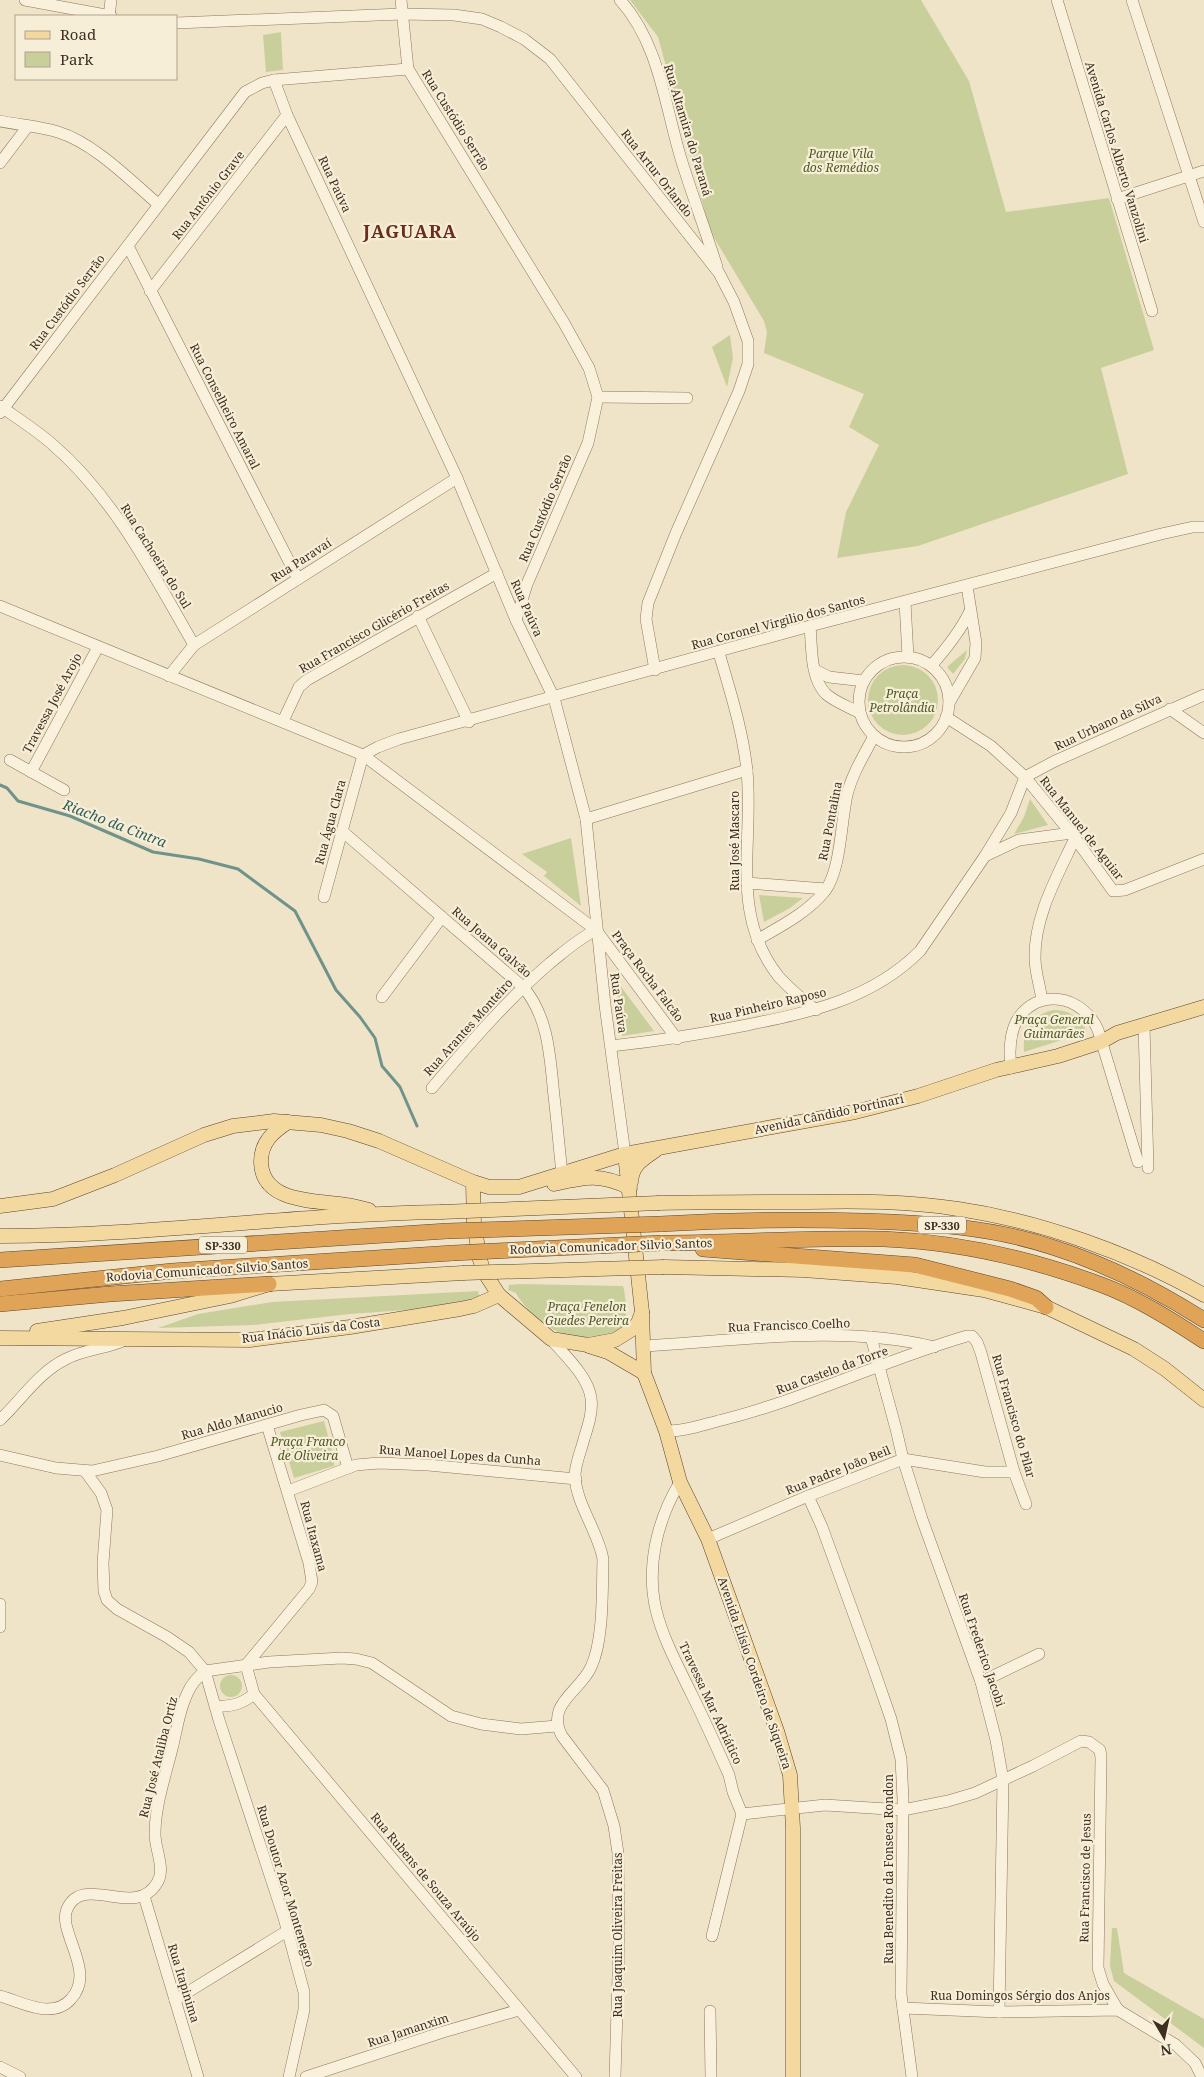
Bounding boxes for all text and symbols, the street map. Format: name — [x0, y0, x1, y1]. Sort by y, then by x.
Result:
legend — [15, 15, 178, 80]
text: Road — [60, 24, 96, 44]
text: Park — [60, 49, 94, 69]
street label: Avenida Carlos Alberto Vanzolini — [1081, 59, 1153, 245]
street label: Rua Altamira do Paraná — [660, 62, 716, 198]
street label: Rua Custódio Serrão — [418, 66, 494, 174]
street label: Rua Artur Orlando — [617, 126, 697, 221]
park label: Parque Vila dos Remédios — [803, 145, 879, 176]
street label: Rua Antônio Grave — [168, 147, 248, 243]
street label: Rua Paúva — [314, 153, 356, 215]
district label: JAGUARA — [362, 219, 457, 243]
street label: Rua Custódio Serrão — [25, 251, 109, 353]
street label: Rua Conselheiro Amaral — [186, 340, 264, 472]
street label: Rua Custódio Serrão — [515, 451, 575, 565]
street label: Rua Cachoeira do Sul — [117, 500, 195, 612]
street label: Rua Paravaí — [267, 534, 335, 586]
street label: Rua Francisco Glicério Freitas — [296, 577, 452, 677]
street label: Rua Paúva — [507, 577, 547, 639]
street label: Rua Coronel Virgilio dos Santos — [689, 591, 867, 653]
street label: Travessa José Arojo — [18, 650, 86, 756]
park label: Praça Petrolândia — [868, 685, 935, 716]
street label: Rua Urbano da Silva — [1052, 690, 1165, 754]
street label: Rua Manuel de Aguiar — [1036, 773, 1128, 884]
street label: Rua Água Clara — [310, 777, 350, 866]
street label: Rua Pontalina — [814, 780, 846, 862]
street label: Rua José Mascaro — [726, 791, 743, 891]
water label: Riacho da Cintra — [60, 794, 170, 852]
street label: Rua Joana Galvão — [448, 903, 536, 981]
street label: Praça Rocha Falcão — [608, 927, 688, 1025]
street label: Rua Paúva — [606, 972, 632, 1034]
street label: Rua Arantes Monteiro — [420, 974, 516, 1079]
street label: Rua Pinheiro Raposo — [708, 983, 828, 1027]
park label: Praça General Guimarães — [1013, 1011, 1094, 1042]
street label: Avenida Cândido Portinari — [753, 1090, 905, 1138]
road number: SP-330 — [918, 1216, 966, 1234]
street label: Rodovia Comunicador Silvio Santos — [509, 1234, 713, 1258]
road number: SP-330 — [199, 1236, 247, 1254]
street label: Rodovia Comunicador Silvio Santos — [105, 1254, 309, 1286]
park label: Praça Fenelon Guedes Pereira — [545, 1298, 629, 1329]
street label: Rua Inácio Luis da Costa — [241, 1313, 381, 1347]
street label: Rua Francisco Coelho — [728, 1314, 851, 1336]
street label: Rua Castelo da Torre — [774, 1342, 890, 1398]
street label: Rua Francisco do Pilar — [988, 1352, 1040, 1480]
street label: Rua Aldo Manucio — [179, 1398, 285, 1444]
park label: Praça Franco de Oliveira — [269, 1433, 346, 1464]
street label: Rua Manoel Lopes da Cunha — [378, 1441, 542, 1469]
street label: Rua Padre João Beil — [783, 1441, 893, 1499]
street label: Rua Itaxama — [296, 1499, 332, 1573]
street label: Avenida Elísio Cordeiro de Siqueira — [714, 1575, 796, 1772]
street label: Rua Frederico Jacobi — [955, 1591, 1009, 1709]
street label: Travessa Mar Adriático — [675, 1639, 747, 1767]
street label: Rua José Ataliba Ortiz — [135, 1695, 181, 1819]
street label: Rua Benedito da Fonseca Rondon — [880, 1774, 897, 1964]
street label: Rua Doutor Azor Montenegro — [253, 1803, 319, 1969]
street label: Rua Rubens de Souza Araújo — [367, 1809, 485, 1945]
street label: Rua Francisco de Jesus — [1075, 1813, 1095, 1943]
street label: Rua Joaquim Oliveira Freitas — [609, 1853, 626, 2017]
street label: Rua Itapinima — [164, 1941, 204, 2025]
street label: Rua Domingos Sérgio dos Anjos — [930, 1987, 1110, 2004]
street label: Rua Jamanxim — [365, 2009, 451, 2051]
north arrow — [1139, 2012, 1189, 2062]
text: N — [1159, 2040, 1173, 2061]

